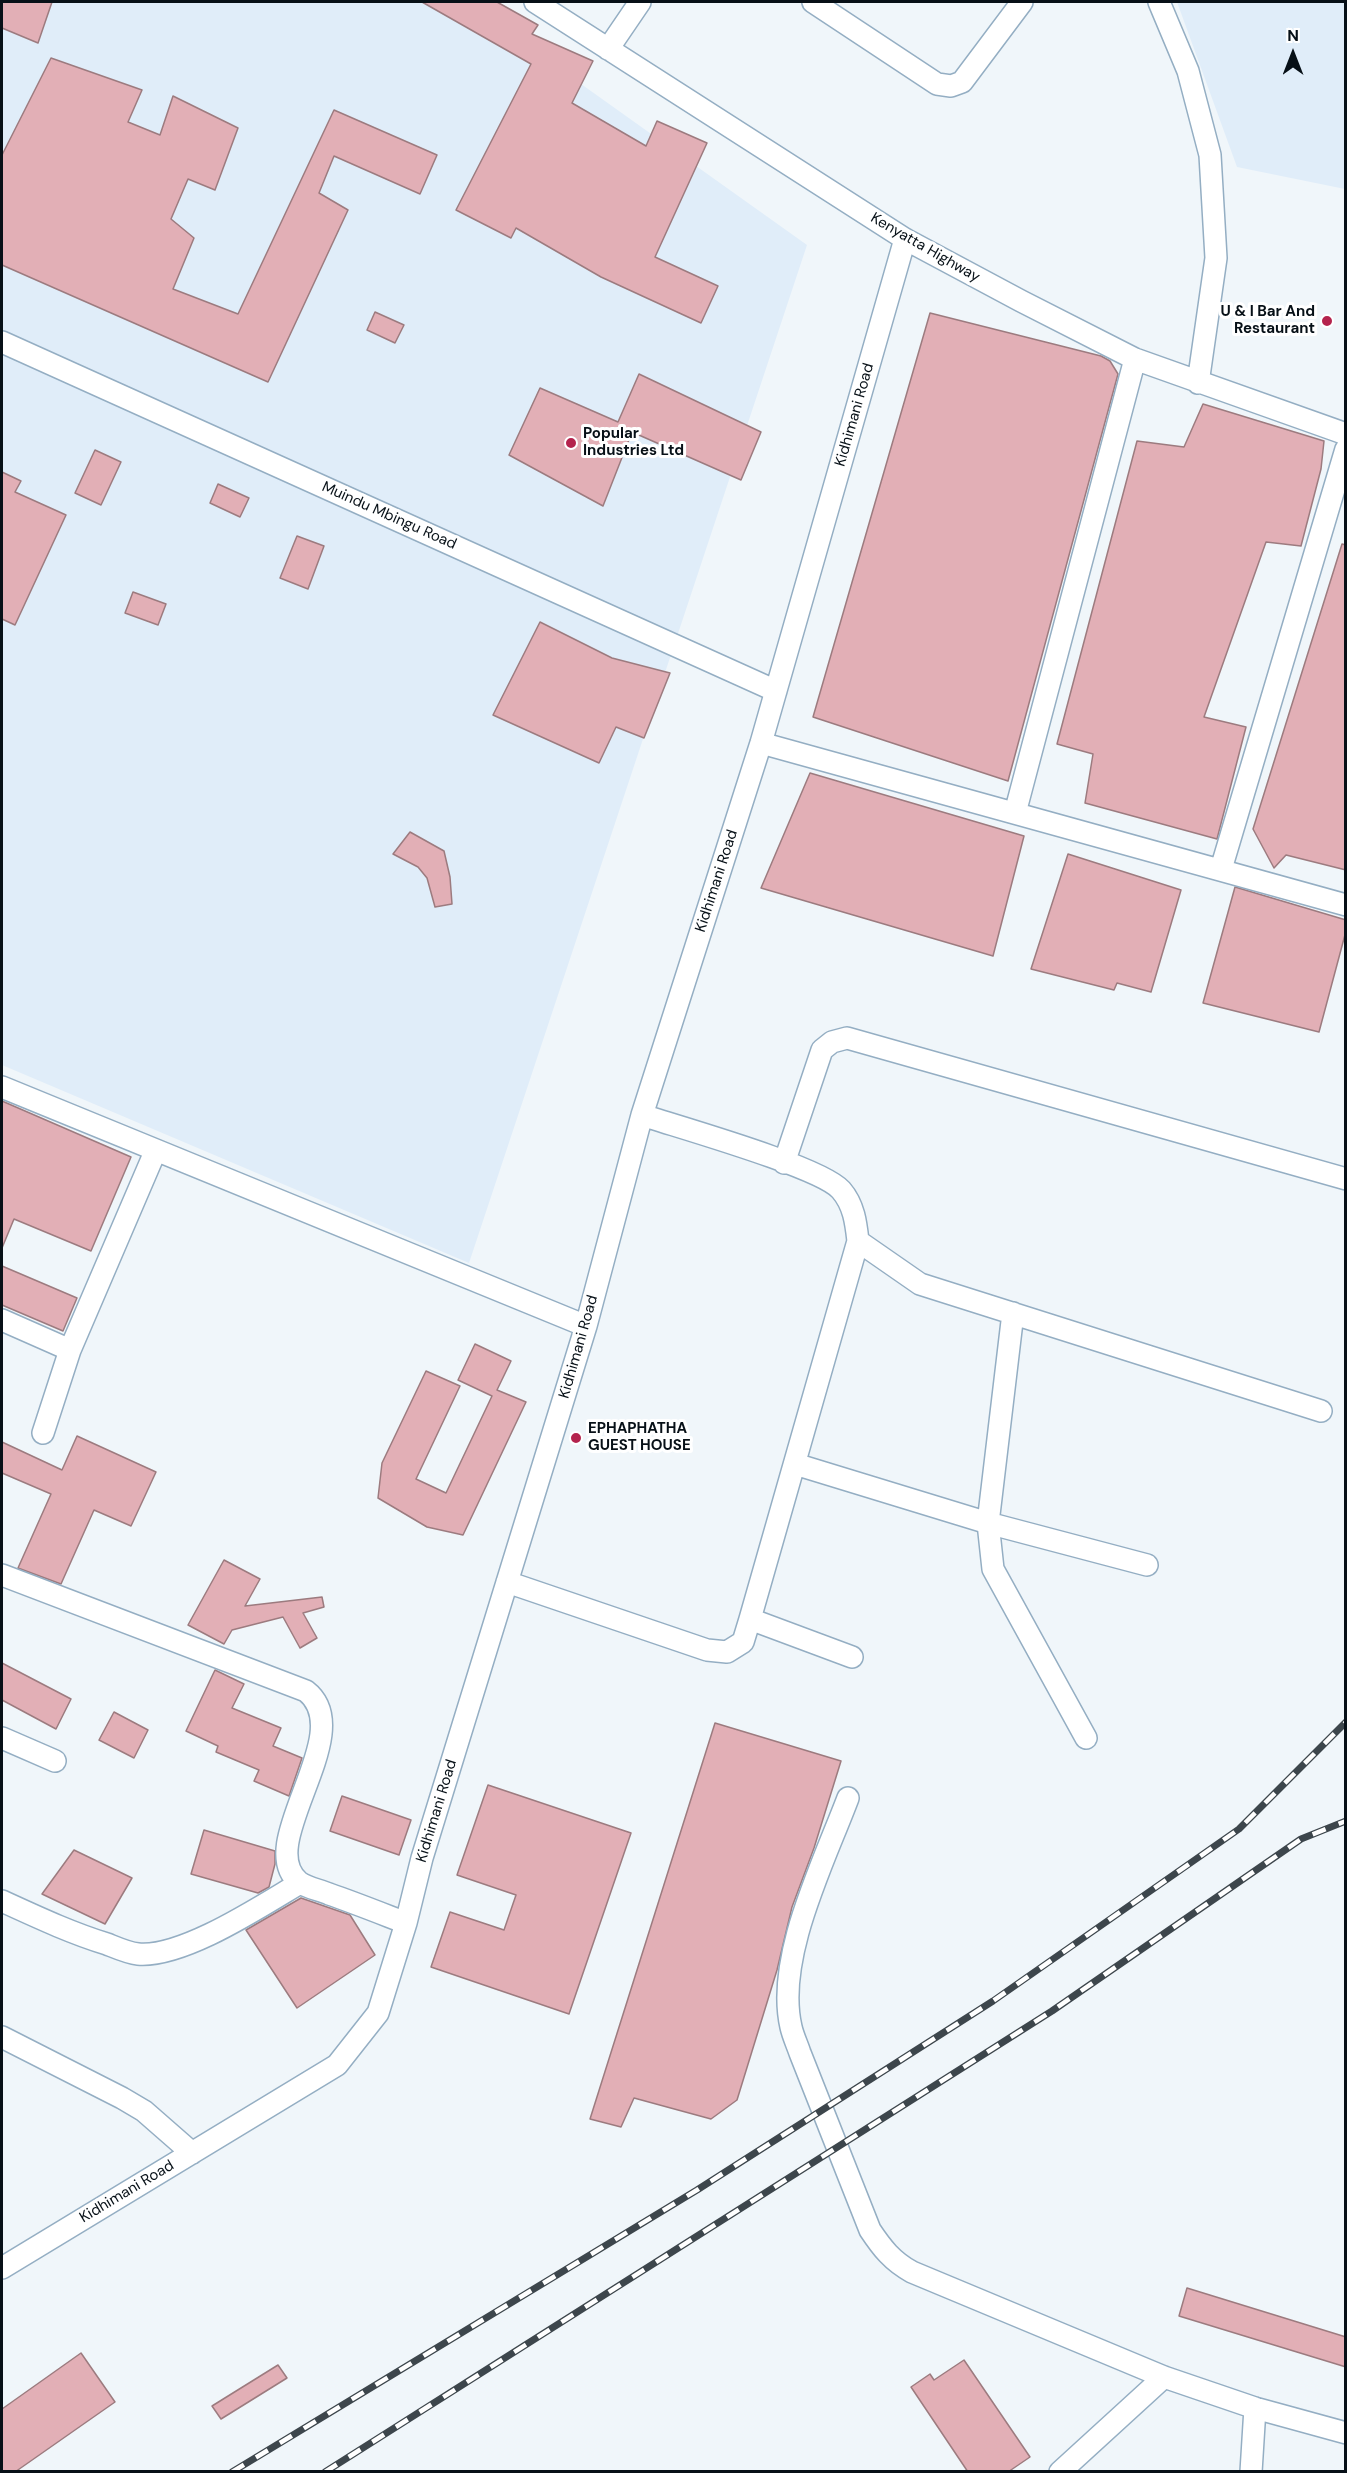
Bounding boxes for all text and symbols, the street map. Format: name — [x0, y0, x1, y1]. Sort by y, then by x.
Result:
north arrow — [1263, 24, 1323, 84]
text: N — [1287, 25, 1299, 46]
street label: Kenyatta Highway — [867, 209, 983, 287]
place label: U & I Bar And Restaurant — [1221, 303, 1315, 338]
marker: U & I Bar And Restaurant — [1320, 314, 1334, 328]
street label: Kidhimani Road — [832, 361, 878, 469]
place label: Popular Industries Ltd — [583, 425, 684, 460]
marker: Popular Industries Ltd — [564, 436, 578, 450]
street label: Muindu Mbingu Road — [319, 478, 459, 554]
street label: Kidhimani Road — [692, 828, 742, 934]
street label: Kidhimani Road — [556, 1293, 602, 1401]
place label: EPHAPHATHA GUEST HOUSE — [588, 1420, 691, 1455]
marker: EPHAPHATHA GUEST HOUSE — [569, 1431, 583, 1445]
street label: Kidhimani Road — [413, 1757, 461, 1865]
street label: Kidhimani Road — [77, 2157, 177, 2227]

